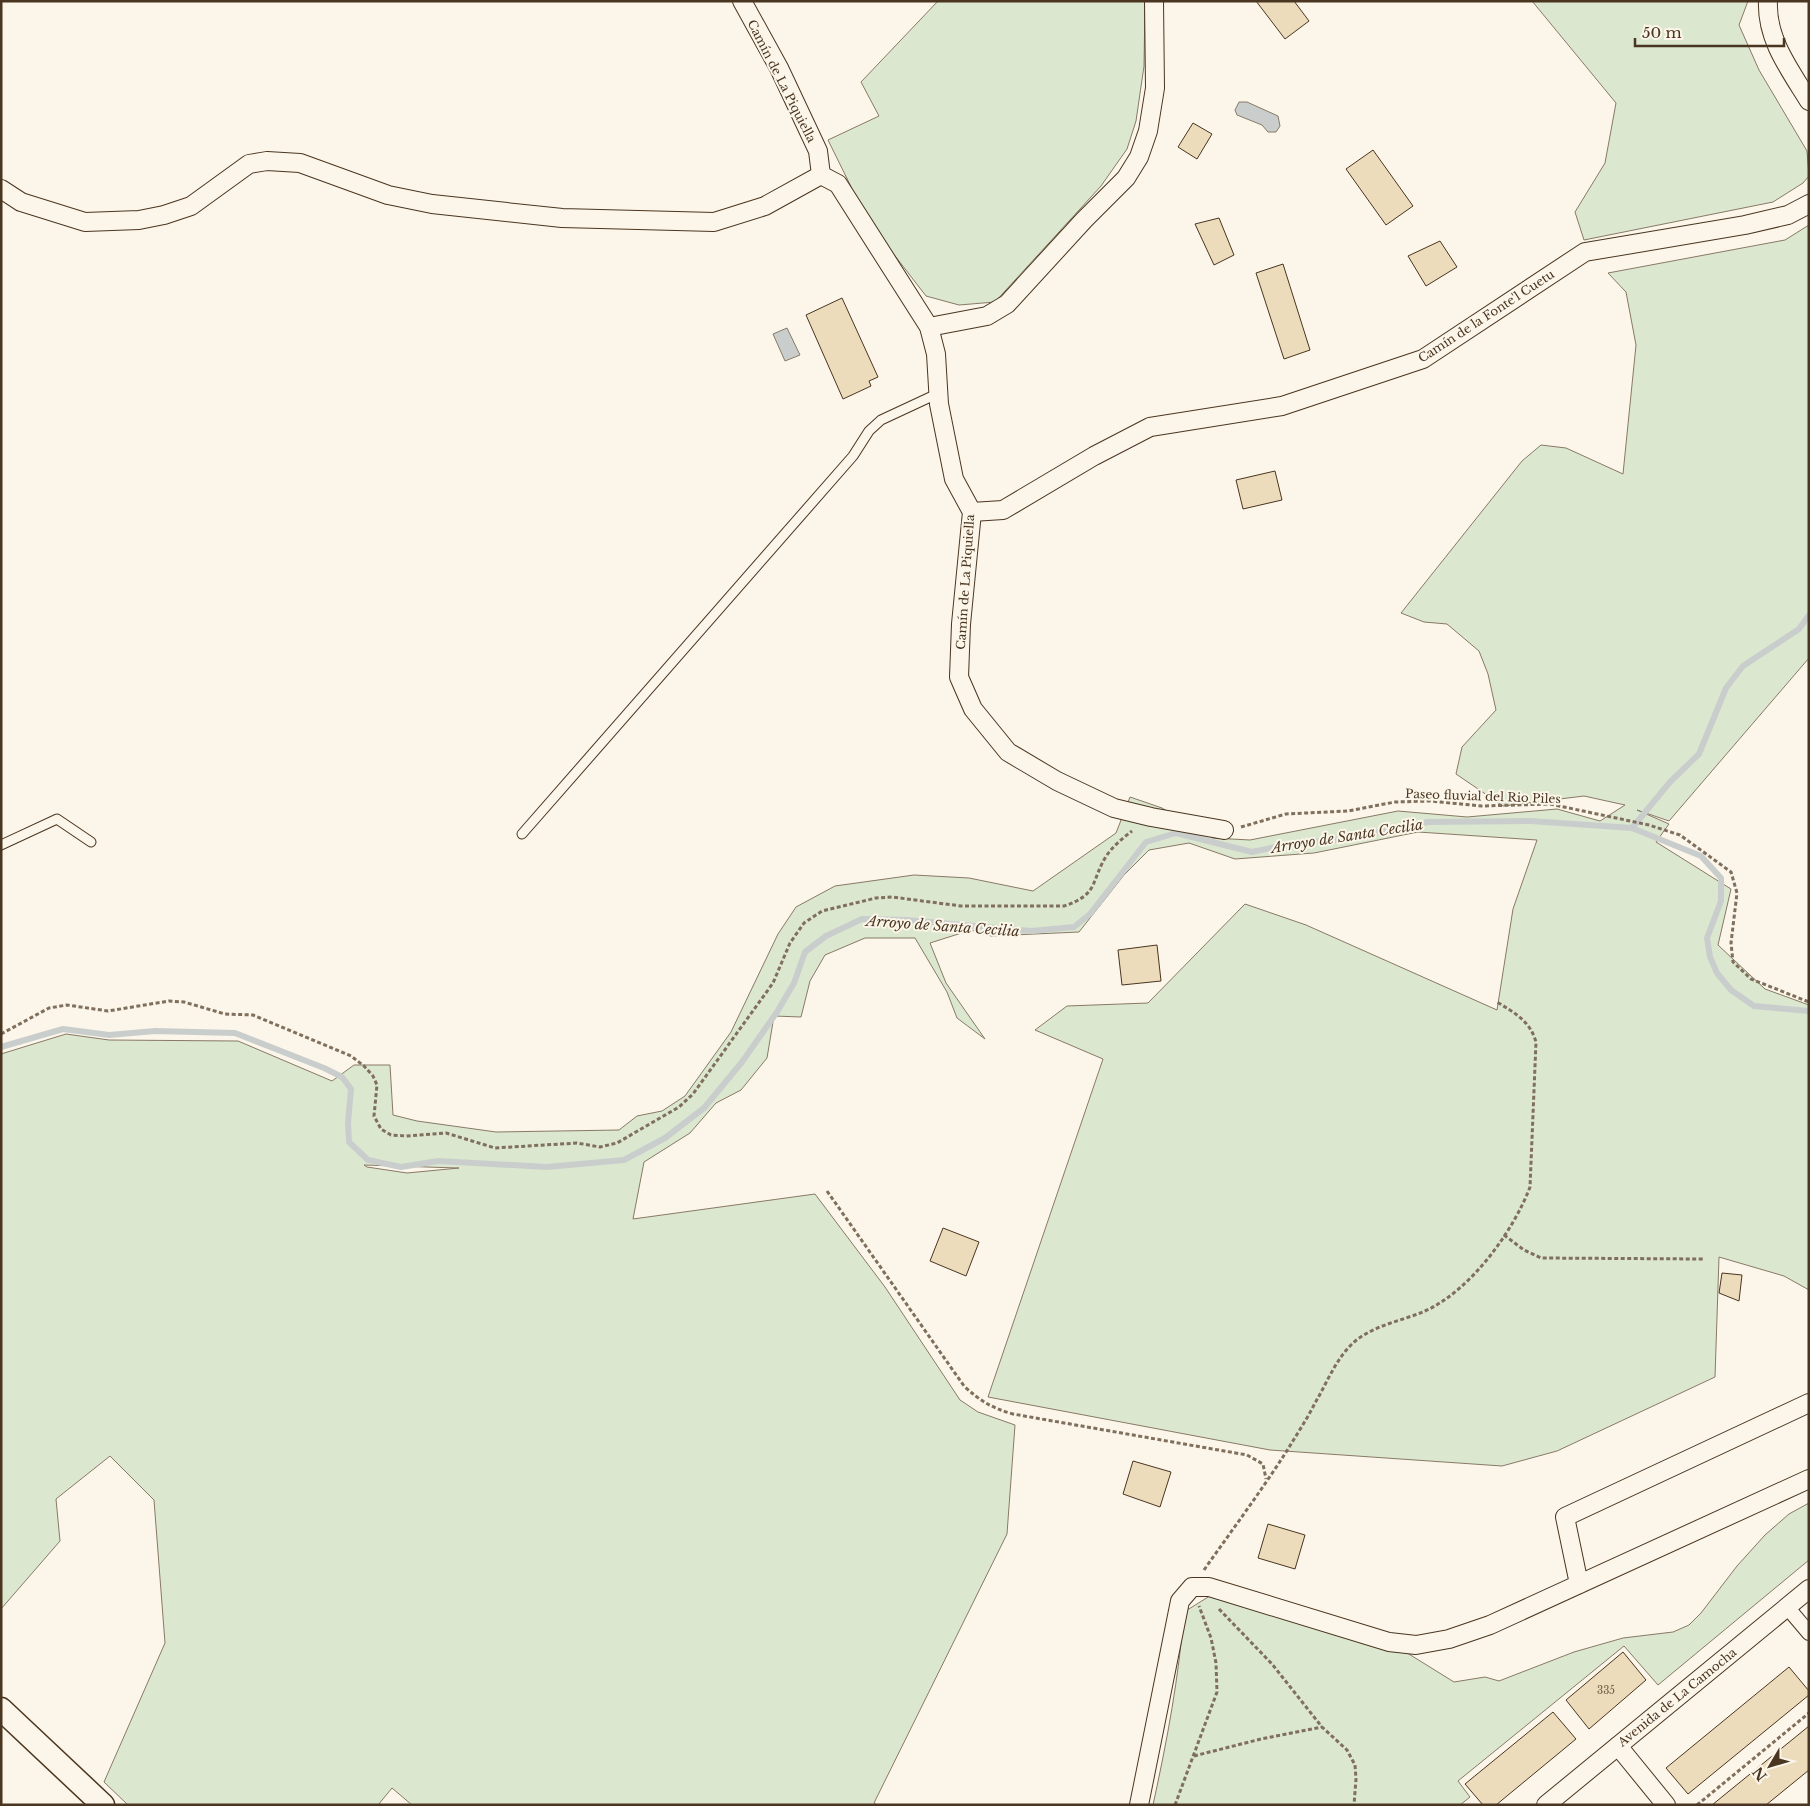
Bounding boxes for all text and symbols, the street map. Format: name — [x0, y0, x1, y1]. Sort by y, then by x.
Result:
scale bar — [1635, 15, 1784, 47]
street label: Camín de La Piquiella — [745, 17, 820, 145]
text: 50 m — [1642, 23, 1682, 42]
street label: Camín de la Fonte'l Cuetu — [1415, 266, 1557, 366]
street label: Camín de La Piquiella — [953, 513, 977, 650]
street label: Paseo fluvial del Rio Piles — [1405, 786, 1561, 806]
water label: Arroyo de Santa Cecilia — [1268, 815, 1424, 857]
water label: Arroyo de Santa Cecilia — [864, 912, 1020, 940]
street label: Avenida de La Camocha — [1614, 1644, 1740, 1750]
house number: 335 — [1597, 1684, 1615, 1697]
north arrow — [1745, 1741, 1795, 1791]
text: N — [1749, 1763, 1771, 1785]

